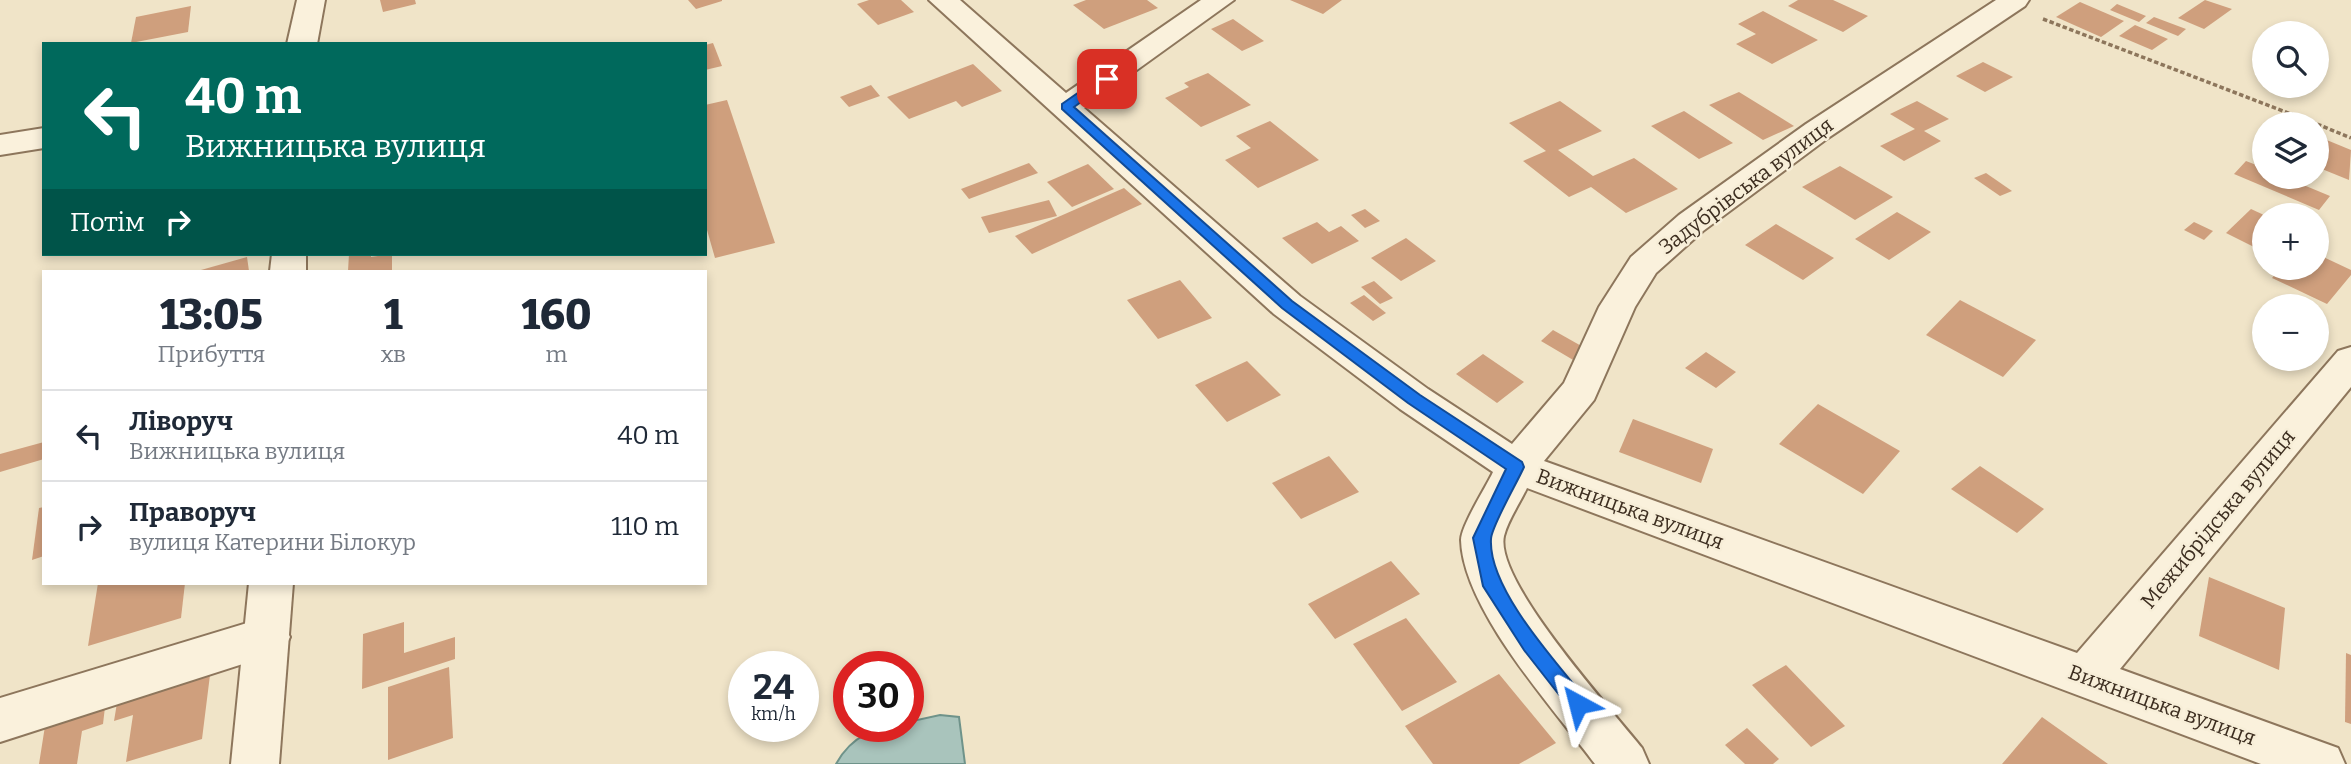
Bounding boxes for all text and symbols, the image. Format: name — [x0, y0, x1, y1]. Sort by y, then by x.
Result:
map controls — [2252, 21, 2329, 371]
button: search — [2252, 21, 2329, 98]
pin — [1077, 49, 1137, 109]
icon: arrive — [1088, 60, 1126, 98]
text: 40 m — [185, 67, 302, 126]
icon: left — [70, 70, 161, 161]
street label: Задубрівська вулиця — [1654, 112, 1838, 260]
button: layers — [2252, 112, 2329, 189]
text: Вижницька вулиця — [185, 127, 486, 165]
icon: right — [159, 203, 197, 241]
button: + — [2252, 203, 2329, 280]
text: Потім — [70, 207, 145, 238]
text: 13:05 — [160, 290, 263, 340]
text: 1 — [384, 290, 403, 340]
text: 160 — [521, 290, 592, 340]
button: − — [2252, 294, 2329, 371]
text: Прибуття — [157, 340, 265, 368]
text: хв — [381, 340, 406, 368]
text: m — [546, 340, 567, 368]
text: Ліворуч — [129, 406, 233, 437]
icon: left — [70, 417, 108, 455]
text: 40 m — [617, 420, 679, 451]
street label: Межибрідська вулиця — [2135, 424, 2301, 614]
text: Вижницька вулиця — [129, 437, 345, 465]
street label: Вижницька вулиця — [1533, 463, 1727, 555]
text: Праворуч — [129, 497, 256, 528]
icon: right — [70, 508, 108, 546]
text: 110 m — [611, 511, 679, 542]
text: вулиця Катерини Білокур — [129, 528, 416, 556]
speed limit sign: 30 — [833, 651, 924, 742]
street label: Вижницька вулиця — [2065, 659, 2259, 751]
text: 24 — [753, 666, 794, 708]
position arrow — [1541, 667, 1615, 741]
text: km/h — [751, 703, 796, 725]

